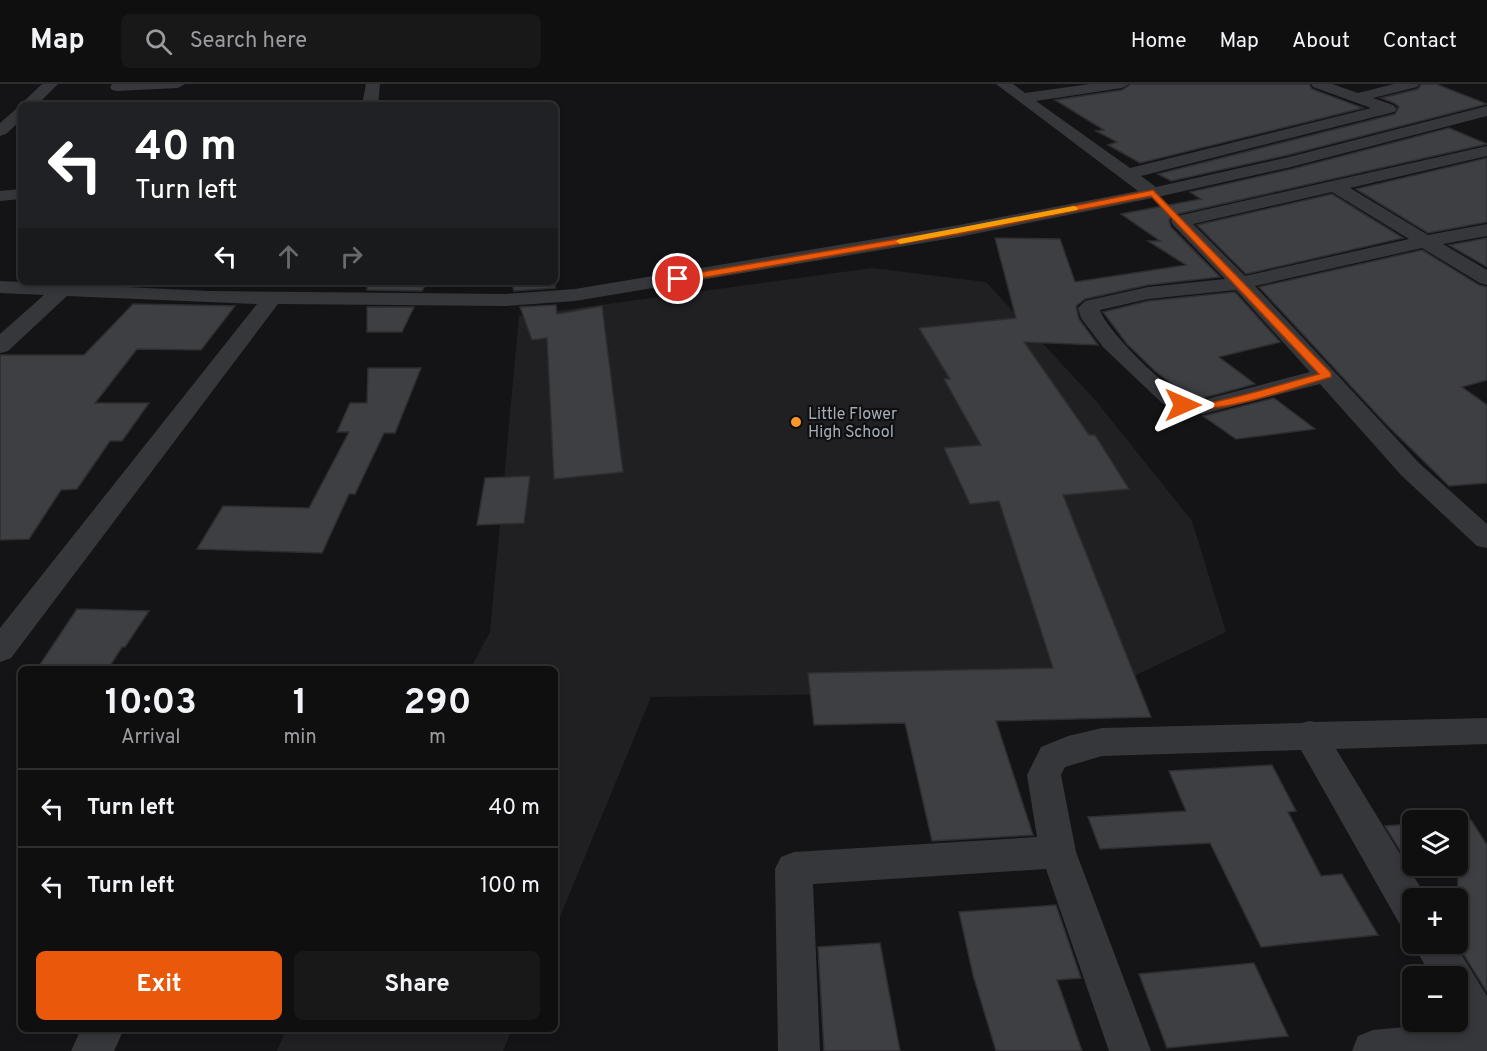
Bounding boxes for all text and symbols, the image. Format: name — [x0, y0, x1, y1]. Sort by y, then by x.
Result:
search box — [121, 14, 541, 68]
text: Map — [30, 23, 85, 59]
icon: search — [142, 25, 175, 58]
text: Search here — [190, 28, 307, 55]
text: Home — [1131, 28, 1187, 55]
text: Map — [1220, 28, 1259, 55]
text: About — [1292, 28, 1350, 55]
text: Contact — [1383, 28, 1457, 55]
text: 40 m — [135, 122, 237, 175]
icon: left — [36, 126, 114, 204]
text: Turn left — [135, 174, 237, 208]
icon: left — [209, 240, 242, 273]
icon: ahead — [272, 240, 305, 273]
icon: right — [335, 240, 368, 273]
pin — [652, 253, 703, 304]
icon: arrive — [661, 262, 694, 295]
position arrow — [1151, 373, 1215, 437]
place label: Little Flower High School — [808, 405, 897, 443]
marker: Little Flower High School — [789, 415, 803, 429]
text: 10:03 — [105, 681, 197, 727]
text: 1 — [293, 681, 307, 727]
text: 290 — [403, 681, 471, 727]
text: Arrival — [121, 725, 181, 751]
text: min — [283, 725, 317, 751]
text: m — [429, 725, 446, 751]
icon: left — [36, 792, 69, 825]
text: Turn left — [87, 795, 175, 822]
text: 40 m — [488, 795, 540, 822]
map controls — [1402, 810, 1468, 1032]
button: layers — [1402, 810, 1468, 876]
icon: left — [36, 870, 69, 903]
text: Turn left — [87, 873, 175, 900]
text: 100 m — [480, 873, 540, 900]
button: + — [1402, 888, 1468, 954]
button: Exit — [36, 951, 282, 1020]
button: Share — [294, 951, 540, 1020]
button: − — [1402, 966, 1468, 1032]

